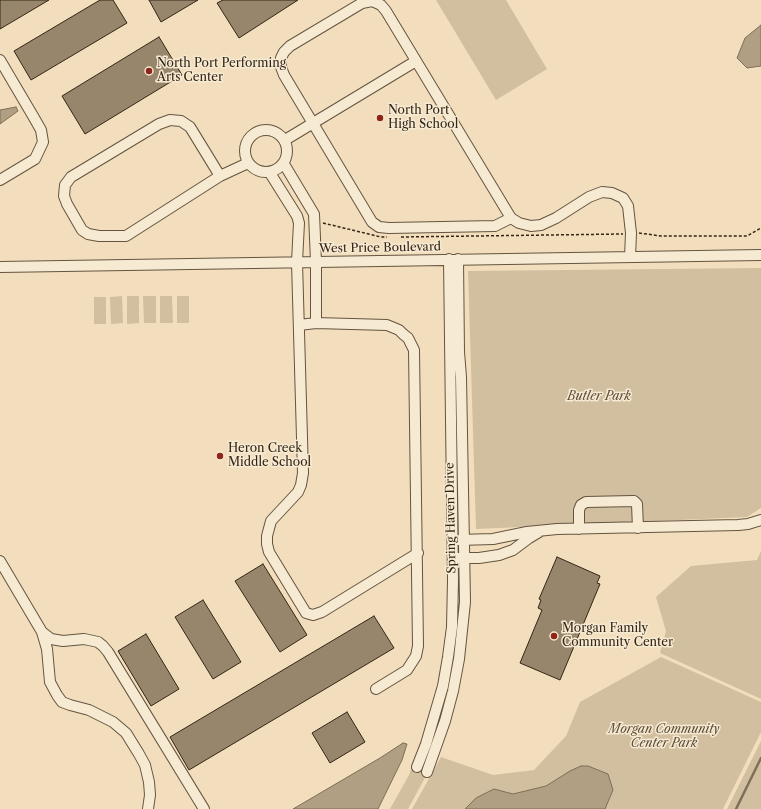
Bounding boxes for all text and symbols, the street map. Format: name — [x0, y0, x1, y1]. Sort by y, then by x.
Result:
place label: North Port Performing Arts Center — [157, 57, 286, 85]
marker: North Port Performing Arts Center — [144, 66, 154, 76]
place label: North Port High School — [388, 104, 458, 132]
marker: North Port High School — [375, 113, 385, 123]
street label: West Price Boulevard — [319, 240, 441, 256]
park label: Butler Park — [567, 390, 631, 404]
place label: Heron Creek Middle School — [228, 442, 311, 470]
marker: Heron Creek Middle School — [215, 451, 225, 461]
street label: Spring Haven Drive — [443, 462, 459, 574]
place label: Morgan Family Community Center — [562, 622, 673, 650]
marker: Morgan Family Community Center — [549, 631, 559, 641]
park label: Morgan Community Center Park — [609, 723, 719, 751]

